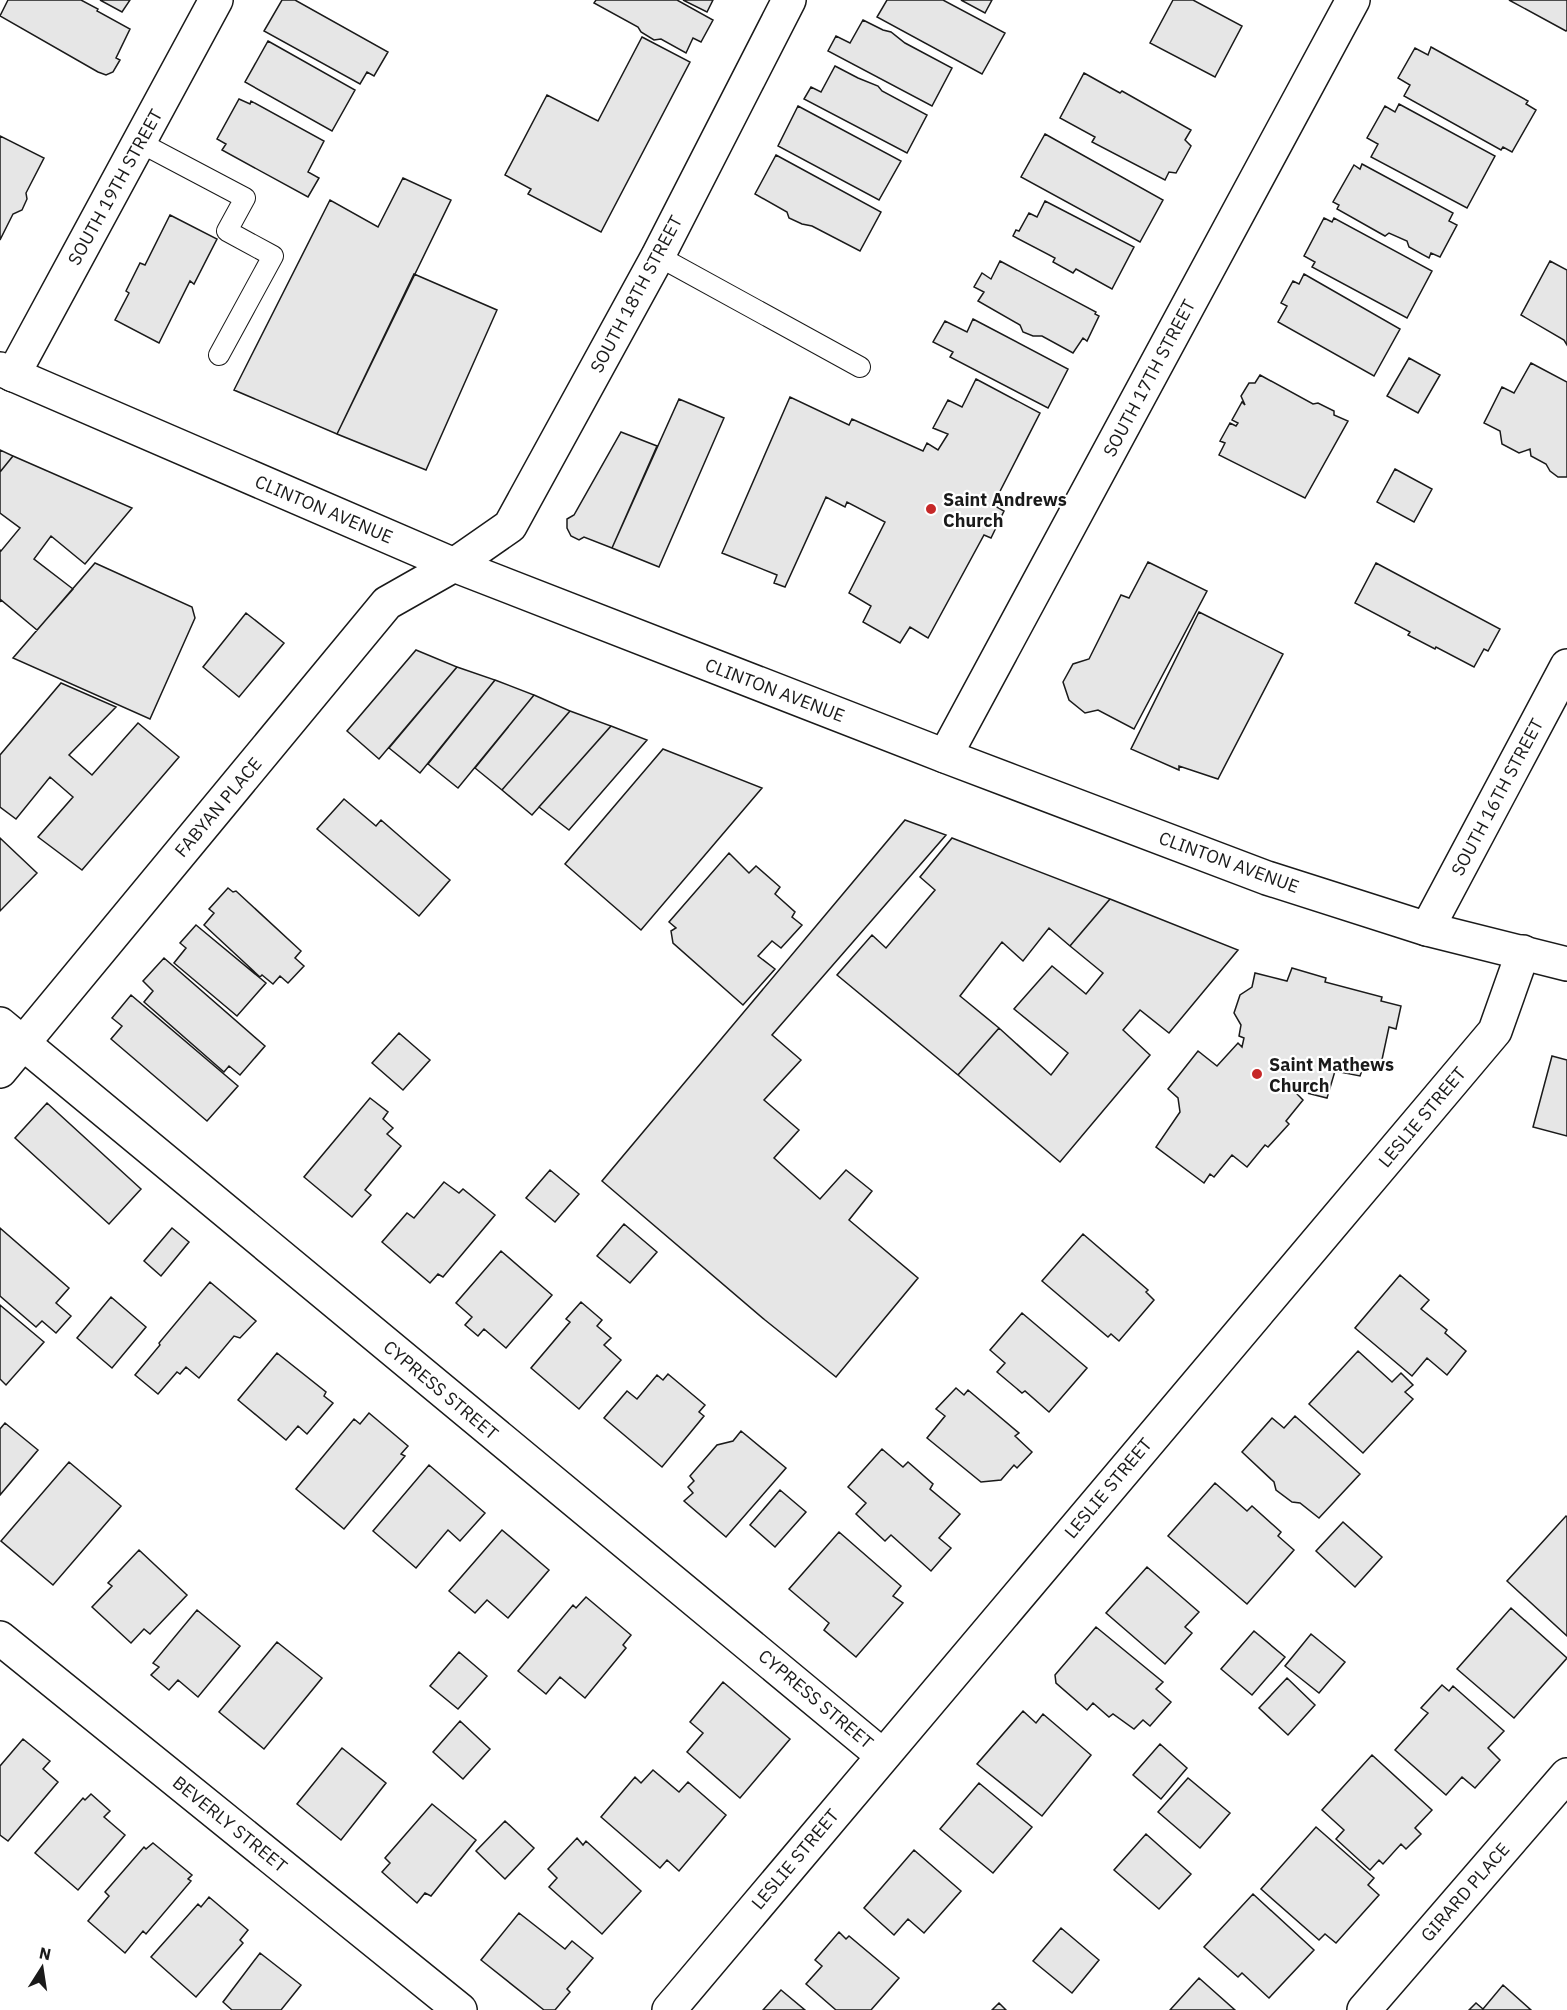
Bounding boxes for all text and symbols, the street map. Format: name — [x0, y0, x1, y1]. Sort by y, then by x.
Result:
street label: SOUTH 19TH STREET — [63, 105, 167, 269]
street label: SOUTH 18TH STREET — [585, 211, 687, 377]
street label: SOUTH 17TH STREET — [1098, 295, 1200, 461]
street label: CLINTON AVENUE — [252, 470, 396, 548]
place label: Saint Andrews Church — [943, 488, 1067, 532]
marker: Saint Andrews Church — [924, 502, 938, 516]
street label: CLINTON AVENUE — [702, 653, 848, 727]
street label: SOUTH 16TH STREET — [1446, 714, 1548, 880]
street label: FABYAN PLACE — [170, 752, 266, 862]
street label: CLINTON AVENUE — [1156, 826, 1302, 898]
place label: Saint Mathews Church — [1269, 1053, 1394, 1097]
street label: LESLIE STREET — [1373, 1062, 1471, 1172]
marker: Saint Mathews Church — [1250, 1067, 1264, 1081]
street label: CYPRESS STREET — [379, 1335, 503, 1445]
street label: LESLIE STREET — [1059, 1433, 1157, 1543]
street label: CYPRESS STREET — [754, 1644, 878, 1754]
street label: BEVERLY STREET — [168, 1771, 292, 1877]
street label: LESLIE STREET — [746, 1804, 844, 1914]
street label: GIRARD PLACE — [1416, 1838, 1514, 1946]
north arrow — [12, 1938, 72, 1998]
text: N — [37, 1942, 53, 1964]

